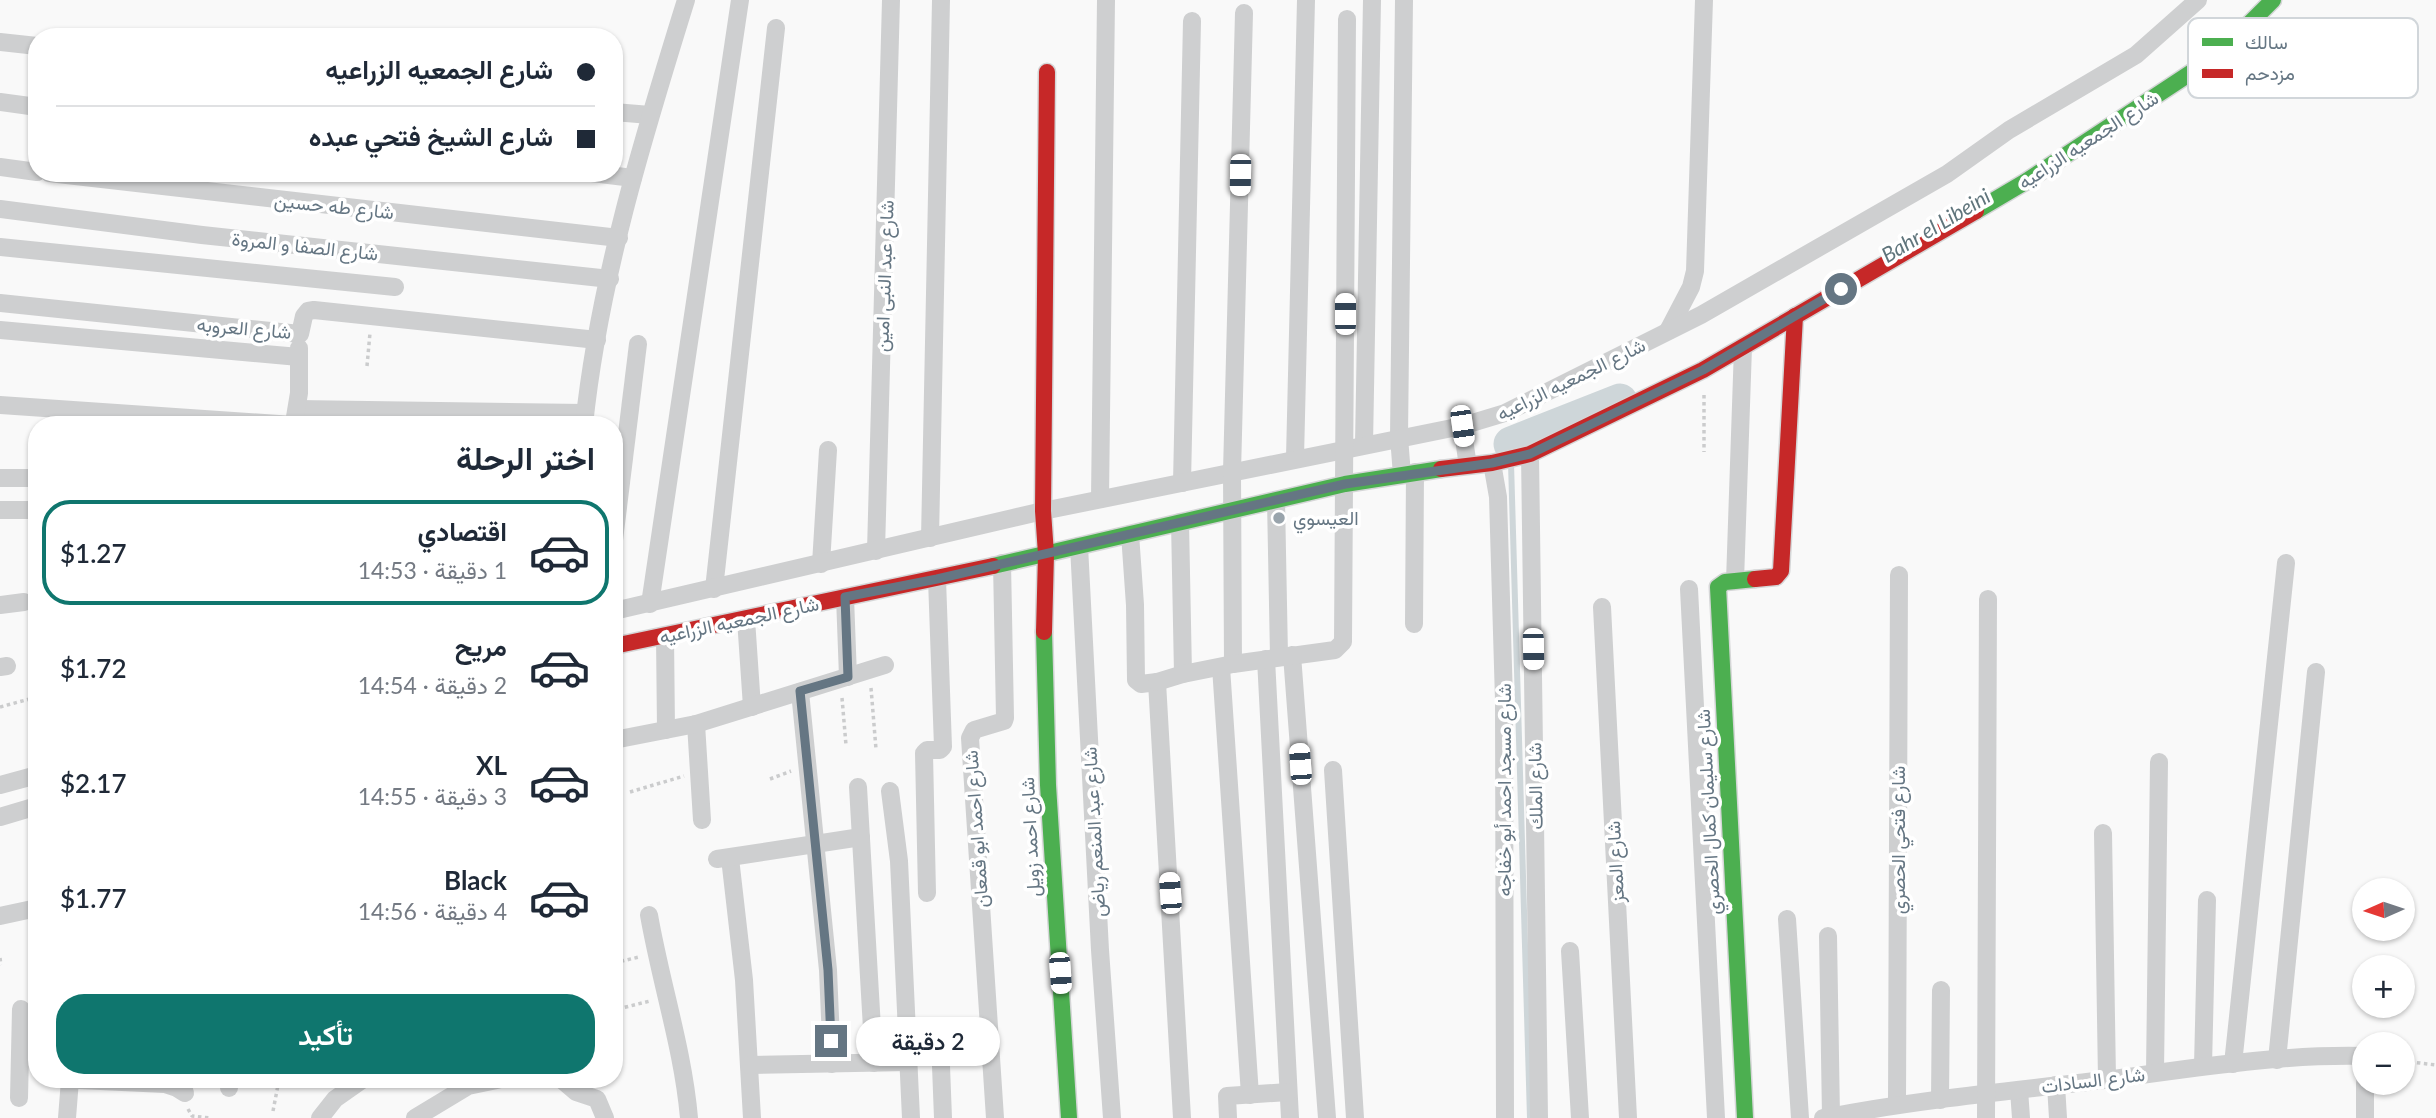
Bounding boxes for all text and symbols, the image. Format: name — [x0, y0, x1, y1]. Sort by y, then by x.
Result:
legend — [2188, 18, 2418, 98]
text: سالك — [2245, 30, 2288, 53]
text: شارع الجمعيه الزراعيه — [325, 53, 553, 85]
text: مزدحم — [2245, 61, 2295, 86]
street label: شارع الجمعيه الزراعيه — [2013, 86, 2163, 195]
text: شارع الشيخ فتحي عبده — [309, 120, 553, 152]
car — [1230, 154, 1251, 196]
water label: Bahr el Libeini — [1876, 182, 1994, 267]
street label: شارع طه حسين — [273, 188, 395, 225]
street label: شارع عبد النبى امين — [869, 200, 900, 352]
street label: شارع الصفا و المروة — [231, 226, 379, 267]
route start — [1825, 273, 1857, 305]
car — [1335, 293, 1356, 335]
street label: شارع العروبه — [196, 312, 292, 345]
street label: شارع الجمعيه الزراعيه — [1493, 333, 1650, 426]
car — [1449, 404, 1476, 448]
text: اختر الرحلة — [456, 438, 595, 477]
place label: العيسوي — [1293, 506, 1359, 534]
marker: العيسوي — [1271, 510, 1287, 526]
text: اقتصادي — [418, 515, 507, 547]
icon: car — [528, 521, 591, 584]
text: $1.27 — [60, 537, 126, 569]
text: 1 دقيقة · 14:53 — [358, 556, 507, 584]
street label: شارع الجمعيه الزراعيه — [657, 591, 821, 650]
car — [1523, 628, 1544, 670]
text: مريح — [455, 630, 507, 662]
icon: car — [528, 636, 591, 699]
text: $1.72 — [60, 652, 126, 684]
text: 2 دقيقة · 14:54 — [358, 671, 507, 699]
street label: شارع مسجد احمد أبو خفاجه — [1492, 683, 1517, 897]
street label: شارع سليمان كمال الحصري — [1691, 708, 1729, 915]
car — [1289, 742, 1312, 786]
street label: شارع الملك — [1522, 742, 1549, 830]
street label: شارع عبد المنعم رياض — [1078, 746, 1111, 918]
text: XL — [476, 749, 507, 781]
street label: شارع احمد ابو قمعان — [959, 749, 994, 908]
icon: car — [528, 751, 591, 814]
street label: شارع فتحي الحصري — [1886, 766, 1914, 914]
text: $2.17 — [60, 767, 126, 799]
street label: شارع احمد زويل — [1015, 776, 1046, 898]
text: 3 دقيقة · 14:55 — [358, 782, 507, 810]
street label: شارع المعز — [1601, 820, 1630, 905]
text: Black — [444, 864, 507, 896]
icon: car — [528, 866, 591, 929]
car — [1159, 871, 1182, 915]
north arrow — [2352, 878, 2415, 942]
map controls — [2352, 878, 2415, 1095]
text: $1.77 — [60, 882, 126, 914]
text: 4 دقيقة · 14:56 — [358, 897, 507, 925]
car — [1049, 951, 1072, 995]
button: + — [2352, 955, 2415, 1018]
button: تأكيد — [56, 994, 595, 1074]
callout: 2 دقيقة — [856, 1016, 999, 1066]
route end — [815, 1025, 847, 1057]
text: 2 دقيقة — [891, 1027, 965, 1055]
button: − — [2352, 1032, 2415, 1095]
street label: شارع السادات — [2040, 1062, 2146, 1099]

